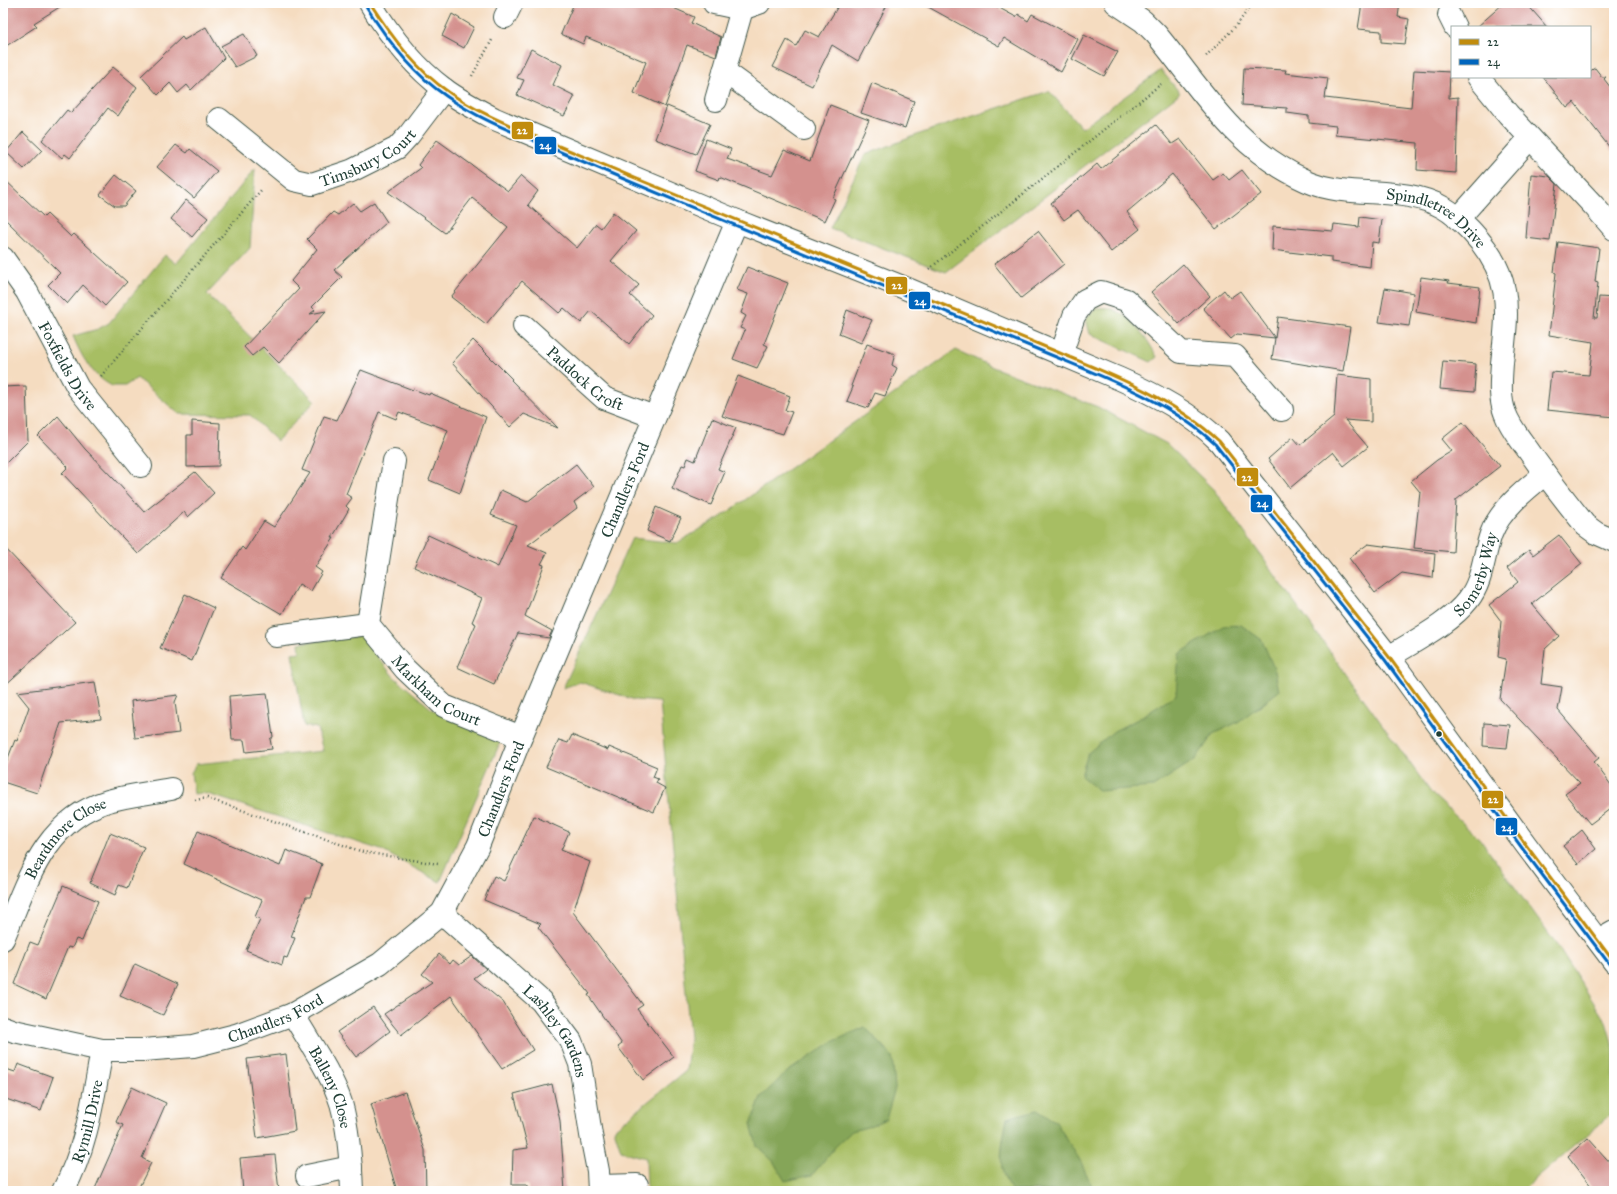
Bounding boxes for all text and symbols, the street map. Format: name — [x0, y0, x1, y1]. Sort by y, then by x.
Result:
legend — [1451, 26, 1591, 78]
text: 22 — [1487, 35, 1499, 49]
text: 24 — [1487, 55, 1500, 69]
line badge: 22 — [511, 121, 534, 140]
text: 22 — [517, 124, 528, 137]
street label: Timsbury Court — [317, 125, 420, 190]
line badge: 24 — [534, 136, 557, 155]
text: 24 — [539, 139, 552, 153]
street label: Spindletree Drive — [1385, 184, 1491, 252]
line badge: 22 — [885, 276, 908, 295]
text: 22 — [892, 279, 903, 292]
line badge: 24 — [908, 291, 931, 310]
text: 24 — [914, 295, 927, 309]
street label: Foxfields Drive — [35, 318, 102, 414]
street label: Paddock Croft — [543, 342, 627, 414]
street label: Chandlers Ford — [596, 439, 653, 540]
line badge: 22 — [1236, 467, 1259, 487]
text: 22 — [1242, 471, 1253, 484]
line badge: 24 — [1250, 494, 1273, 513]
text: 24 — [1256, 497, 1269, 511]
street label: Somerby Way — [1449, 529, 1501, 620]
street label: Markham Court — [388, 651, 484, 730]
unlabelled marker — [1434, 729, 1444, 739]
street label: Chandlers Ford — [473, 738, 528, 840]
line badge: 22 — [1481, 790, 1504, 809]
street label: Beardmore Close — [20, 793, 109, 882]
text: 22 — [1488, 793, 1499, 806]
line badge: 24 — [1495, 817, 1518, 836]
text: 24 — [1501, 821, 1514, 835]
street label: Lashley Gardens — [519, 980, 591, 1079]
street label: Chandlers Ford — [226, 989, 326, 1046]
street label: Balleny Close — [305, 1042, 356, 1130]
street label: Rymill Drive — [67, 1078, 106, 1166]

